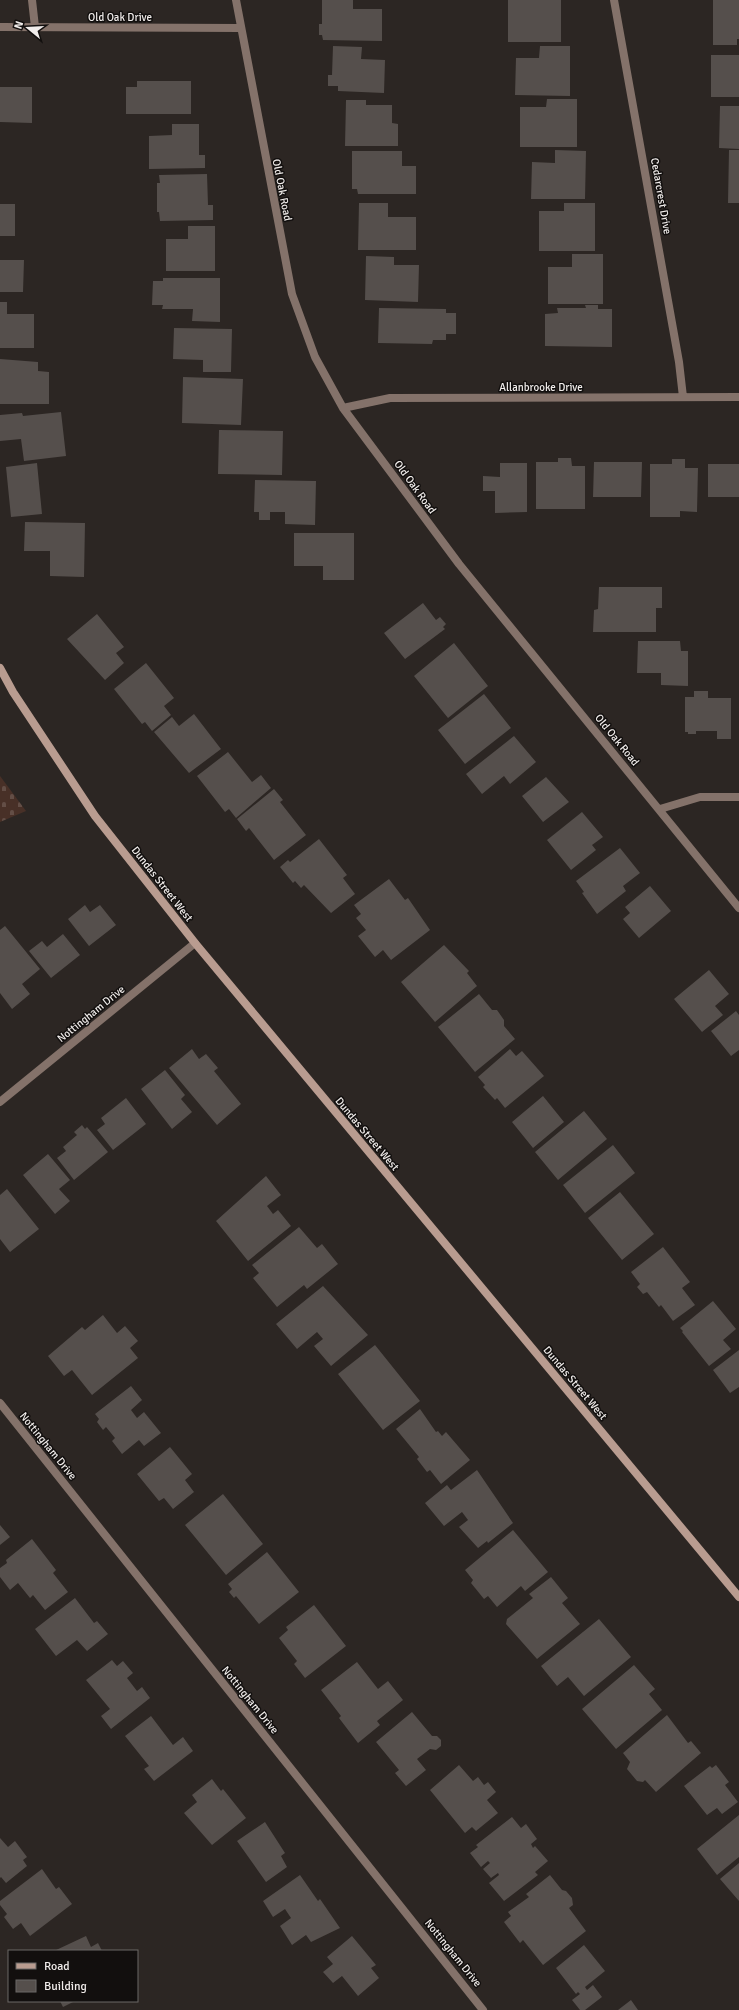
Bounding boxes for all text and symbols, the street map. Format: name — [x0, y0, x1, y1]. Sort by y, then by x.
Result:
north arrow — [8, 8, 48, 48]
street label: Old Oak Drive — [88, 11, 152, 24]
text: N — [12, 19, 26, 31]
street label: Cedarcrest Drive — [648, 157, 674, 235]
street label: Old Oak Road — [270, 158, 294, 222]
street label: Allanbrooke Drive — [499, 381, 583, 394]
street label: Old Oak Road — [391, 458, 439, 516]
street label: Old Oak Road — [592, 712, 642, 769]
street label: Dundas Street West — [129, 844, 196, 924]
street label: Nottingham Drive — [55, 983, 127, 1045]
street label: Dundas Street West — [332, 1095, 402, 1174]
street label: Dundas Street West — [540, 1344, 610, 1423]
street label: Nottingham Drive — [17, 1410, 79, 1482]
street label: Nottingham Drive — [219, 1664, 281, 1736]
street label: Nottingham Drive — [422, 1917, 484, 1989]
legend — [8, 1950, 138, 2002]
text: Road — [44, 1959, 70, 1974]
text: Building — [44, 1979, 87, 1994]

